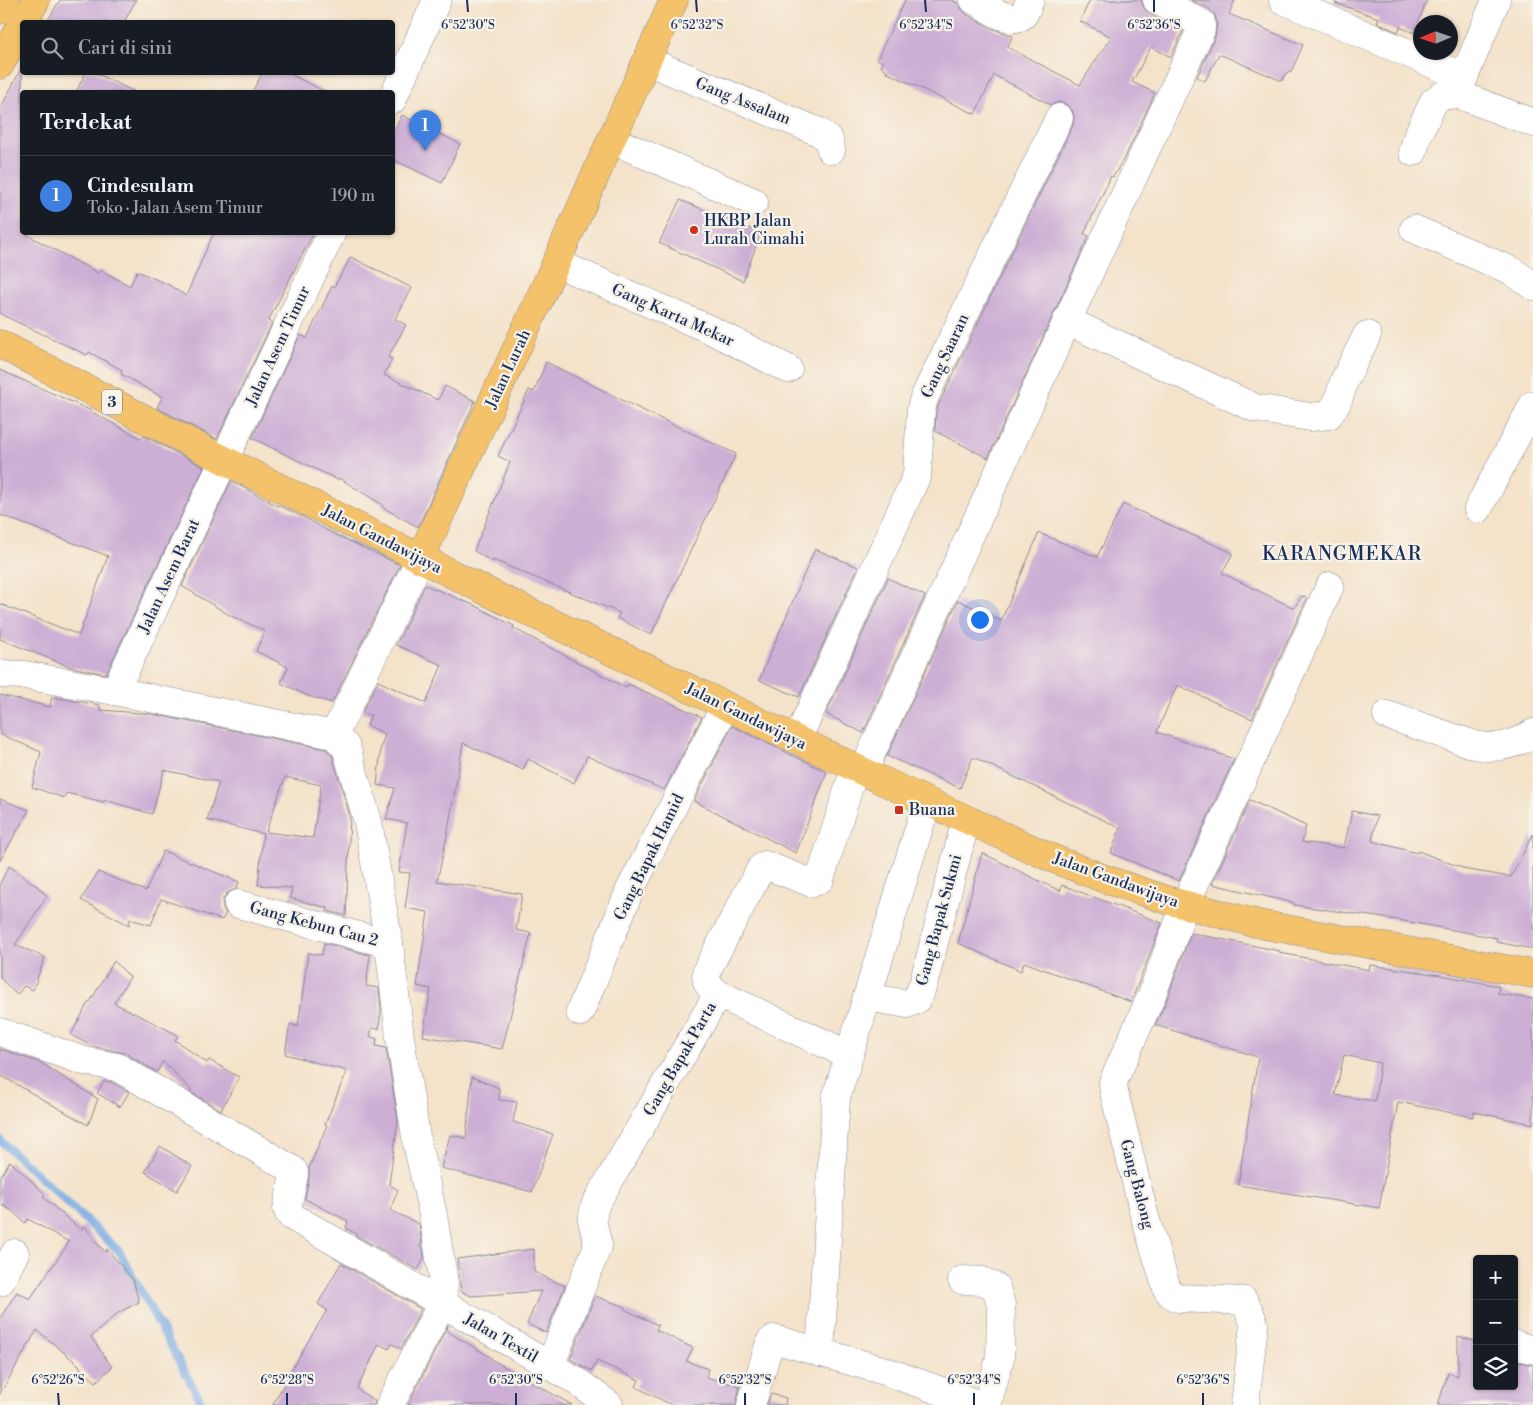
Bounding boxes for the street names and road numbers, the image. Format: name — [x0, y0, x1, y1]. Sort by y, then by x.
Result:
street label: Gang Assalam — [692, 73, 794, 129]
street label: Gang Karta Mekar — [609, 279, 738, 351]
street label: Jalan Asem Timur — [241, 283, 315, 410]
street label: Gang Saaran — [917, 310, 973, 401]
street label: Jalan Lurah — [481, 326, 535, 413]
road number: 3 — [102, 390, 122, 414]
street label: Jalan Gandawijaya — [318, 500, 446, 578]
street label: Jalan Asem Barat — [133, 515, 204, 637]
street label: Jalan Gandawijaya — [681, 678, 811, 754]
street label: Gang Bapak Hamid — [610, 790, 688, 924]
street label: Jalan Gandawijaya — [1050, 848, 1182, 912]
street label: Gang Bapak Sukmi — [912, 852, 966, 988]
street label: Gang Kebun Cau 2 — [247, 897, 381, 951]
street label: Gang Bapak Parta — [639, 997, 721, 1120]
street label: Gang Balong — [1115, 1137, 1159, 1232]
street label: Jalan Textil — [460, 1308, 542, 1367]

